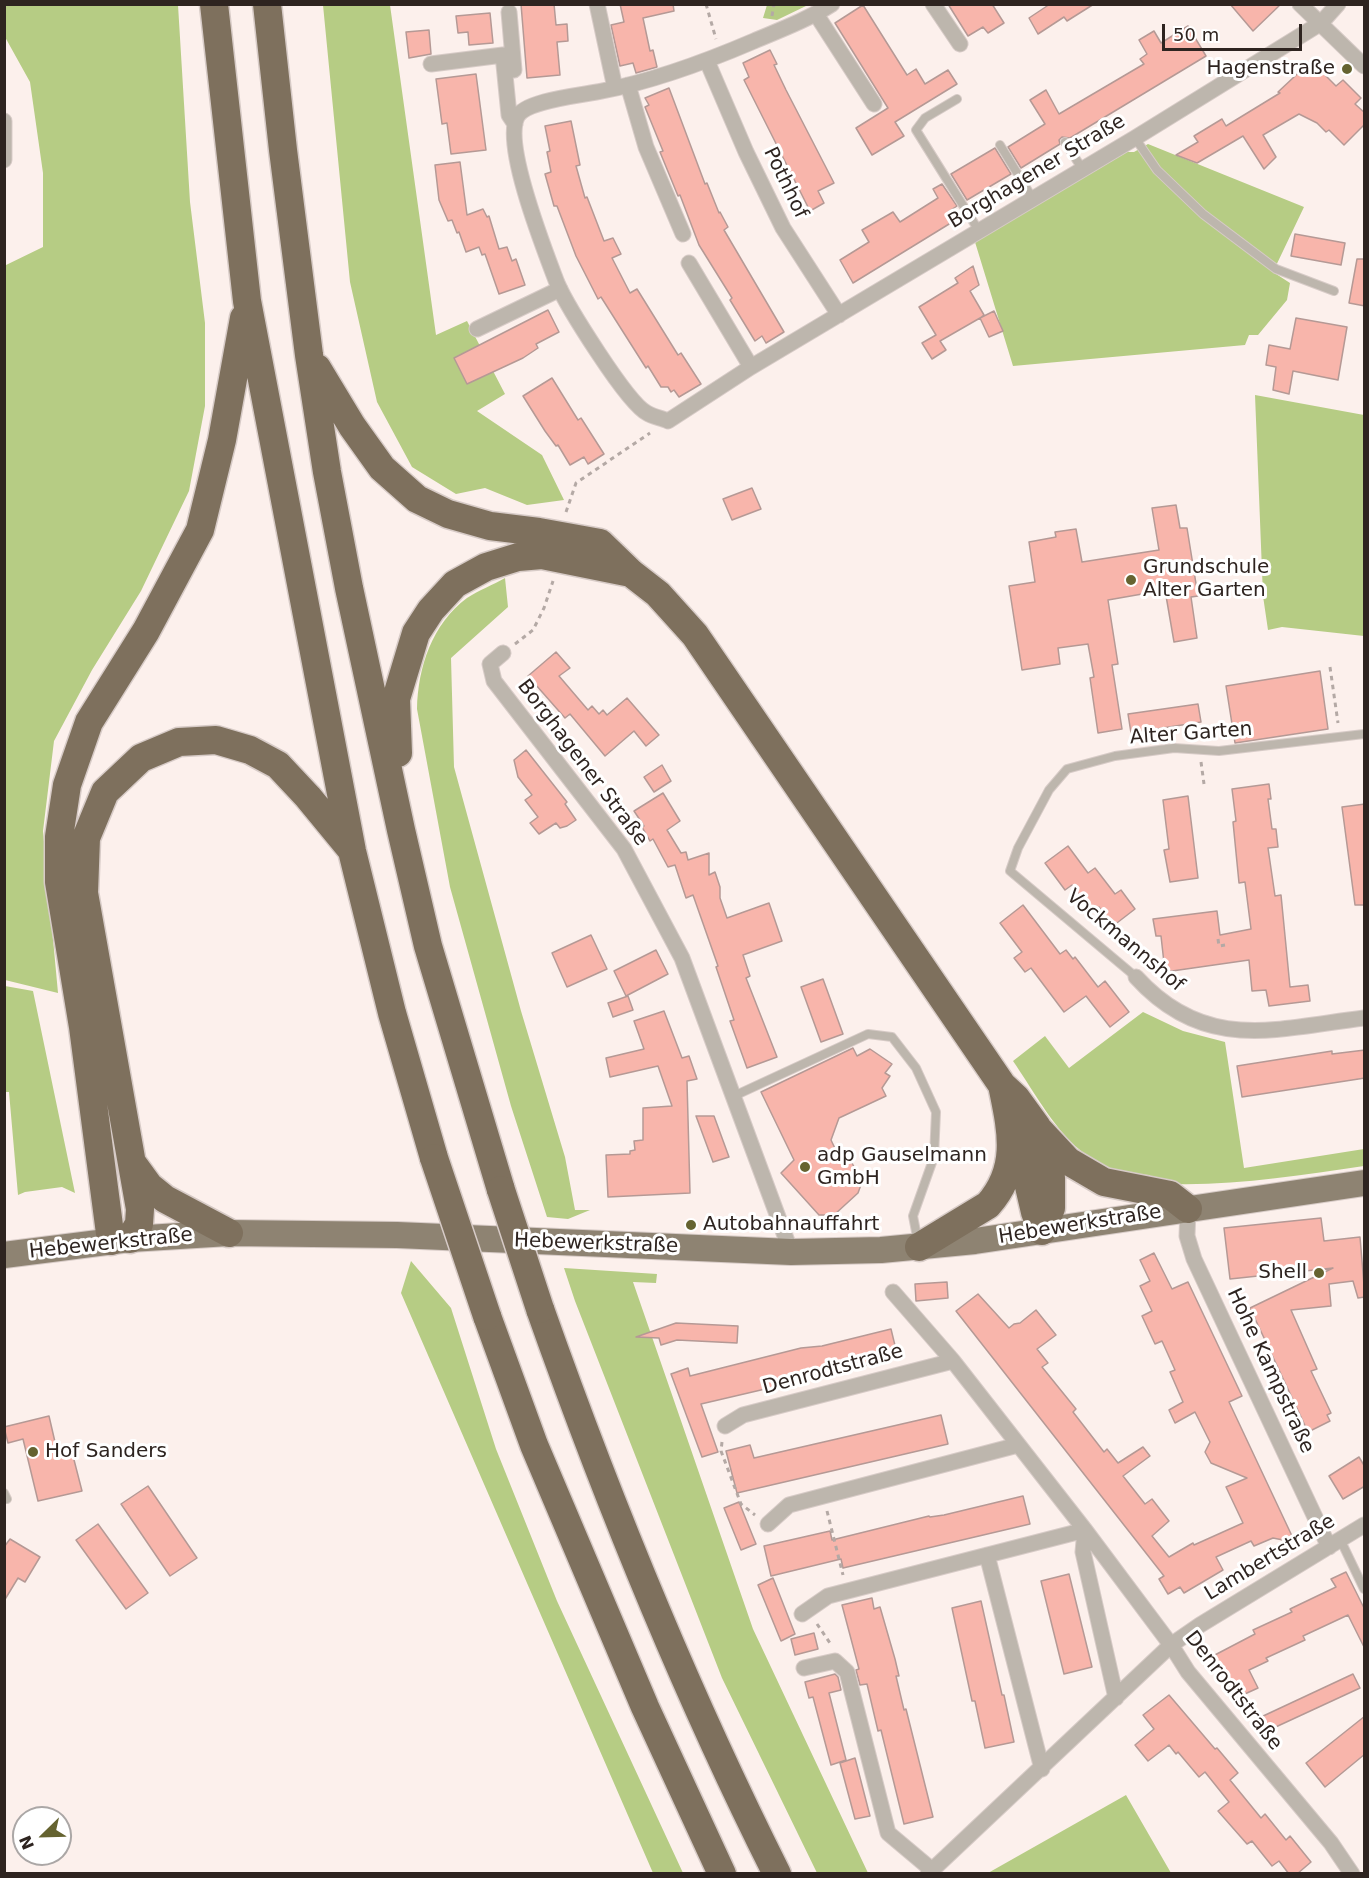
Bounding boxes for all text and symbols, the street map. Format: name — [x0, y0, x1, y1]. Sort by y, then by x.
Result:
scale bar — [1165, 12, 1304, 50]
text: 50 m — [1173, 24, 1219, 45]
place label: Hagenstraße — [1206, 57, 1335, 81]
marker: Hagenstraße — [1340, 62, 1354, 76]
street label: Borghagener Straße — [944, 110, 1130, 234]
street label: Pothhof — [758, 144, 812, 222]
place label: Grundschule Alter Garten — [1143, 556, 1269, 603]
marker: Grundschule Alter Garten — [1124, 573, 1138, 587]
street label: Borghagener Straße — [512, 675, 652, 851]
street label: Alter Garten — [1129, 718, 1253, 750]
street label: Vockmannshof — [1061, 885, 1189, 997]
place label: adp Gauselmann GmbH — [817, 1144, 987, 1191]
marker: adp Gauselmann GmbH — [798, 1160, 812, 1174]
street label: Hebewerkstraße — [997, 1200, 1163, 1250]
place label: Autobahnauffahrt — [703, 1213, 879, 1237]
marker: Autobahnauffahrt — [684, 1218, 698, 1232]
street label: Hebewerkstraße — [28, 1223, 194, 1265]
street label: Hebewerkstraße — [513, 1229, 679, 1259]
place label: Shell — [1258, 1261, 1307, 1285]
marker: Shell — [1312, 1266, 1326, 1280]
street label: Hohe Kampstraße — [1221, 1285, 1319, 1457]
street label: Denrodtstraße — [760, 1340, 906, 1400]
place label: Hof Sanders — [45, 1440, 167, 1464]
marker: Hof Sanders — [26, 1445, 40, 1459]
street label: Lambertstraße — [1201, 1510, 1339, 1606]
street label: Denrodtstraße — [1179, 1627, 1287, 1755]
north arrow — [12, 1806, 72, 1866]
text: N — [15, 1833, 38, 1852]

